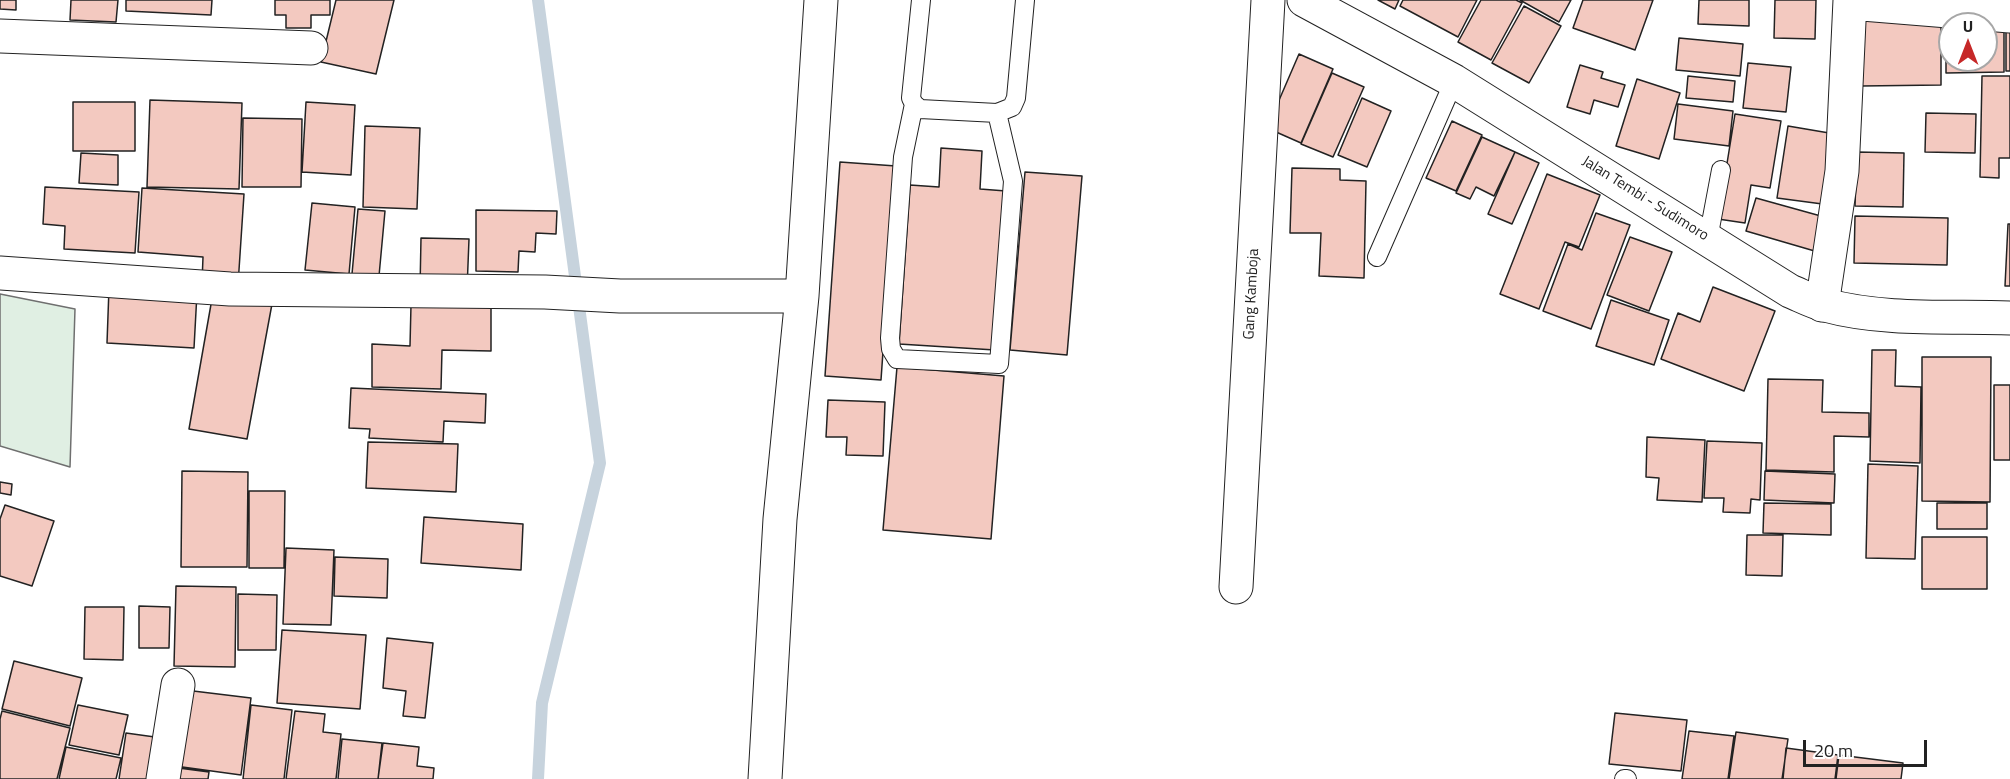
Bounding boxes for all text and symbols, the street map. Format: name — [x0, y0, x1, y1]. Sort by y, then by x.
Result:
north arrow — [1938, 12, 1998, 72]
text: U — [1963, 14, 1973, 38]
street label: Jalan Tembi - Sudimoro — [1578, 153, 1712, 245]
street label: Gang Kamboja — [1241, 248, 1263, 340]
scale bar — [1806, 728, 1930, 766]
text: 20 m — [1814, 737, 1853, 764]

